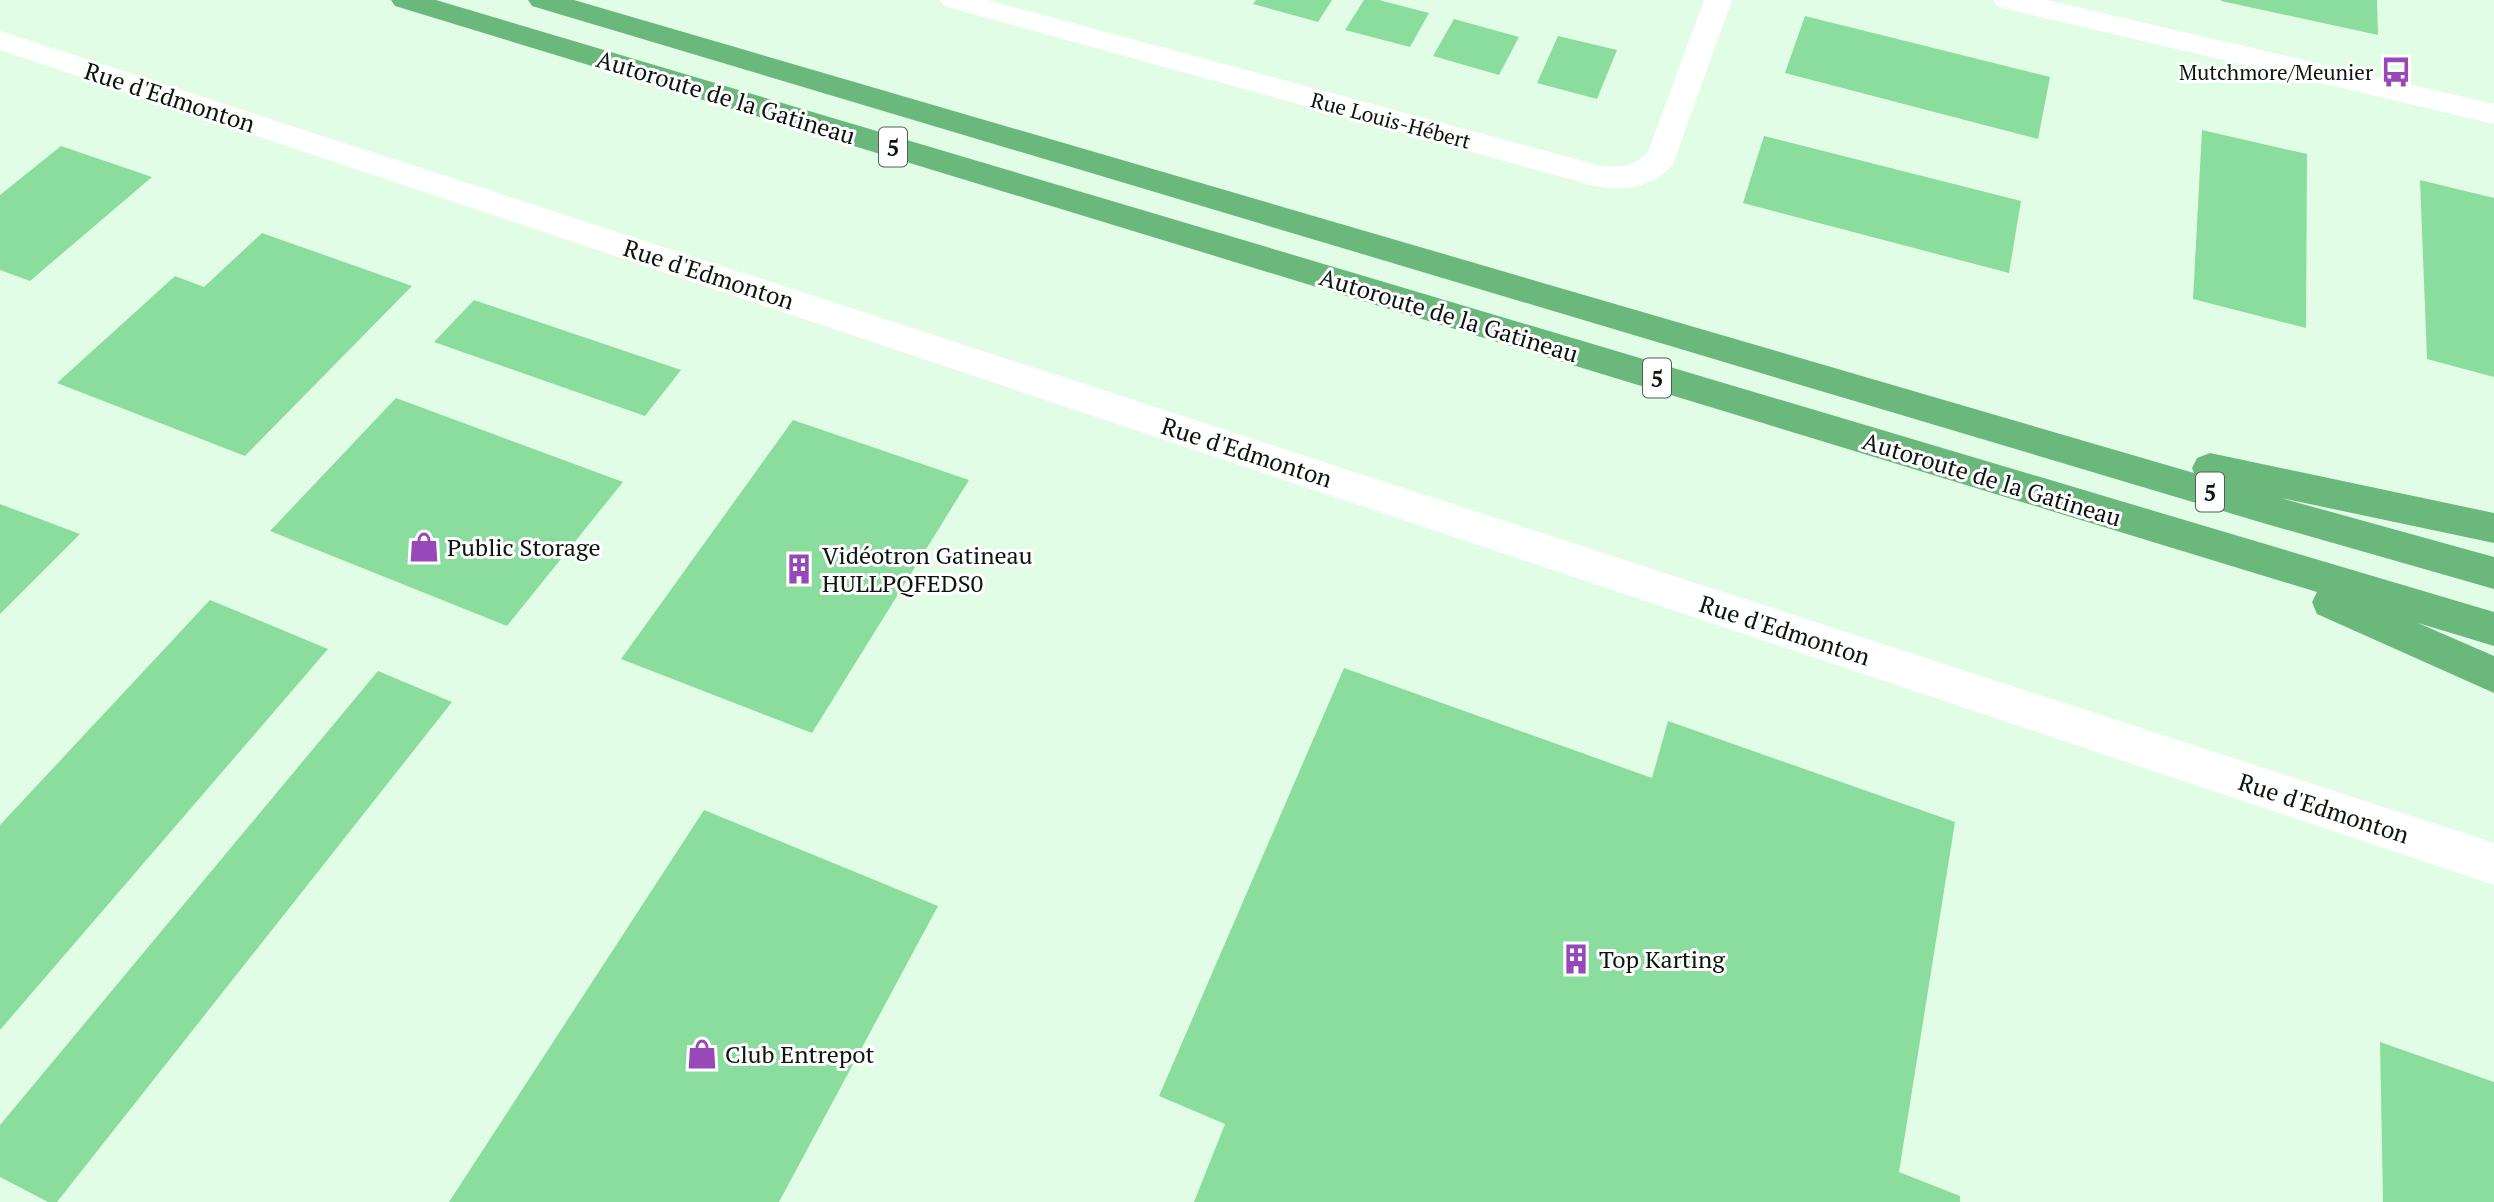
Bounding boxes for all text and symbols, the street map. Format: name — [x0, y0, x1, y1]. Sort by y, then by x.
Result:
street label: Autoroute de la Gatineau — [593, 42, 859, 152]
street label: Rue d'Edmonton — [81, 54, 259, 140]
bus stop icon: Mutchmore/Meunier — [2379, 55, 2413, 89]
place label: Mutchmore/Meunier — [2179, 58, 2373, 86]
street label: Rue Louis-Hébert — [1308, 85, 1474, 155]
road number: 5 — [879, 128, 907, 166]
street label: Rue d'Edmonton — [620, 231, 798, 317]
street label: Autoroute de la Gatineau — [1316, 260, 1582, 370]
road number: 5 — [1643, 358, 1671, 398]
street label: Rue d'Edmonton — [1158, 409, 1336, 495]
street label: Autoroute de la Gatineau — [1859, 424, 2125, 534]
road number: 5 — [2196, 472, 2224, 512]
shop icon: Public Storage — [407, 530, 441, 564]
place label: Public Storage — [447, 531, 601, 563]
place label: Vidéotron Gatineau HULLPQFEDS0 — [822, 539, 1033, 599]
building icon: Vidéotron Gatineau HULLPQFEDS0 — [782, 552, 816, 586]
street label: Rue d'Edmonton — [1696, 587, 1874, 673]
street label: Rue d'Edmonton — [2235, 765, 2413, 851]
building icon: Top Karting — [1559, 942, 1593, 976]
place label: Top Karting — [1599, 943, 1725, 975]
shop icon: Club Entrepot — [685, 1037, 719, 1071]
place label: Club Entrepot — [725, 1038, 874, 1070]

